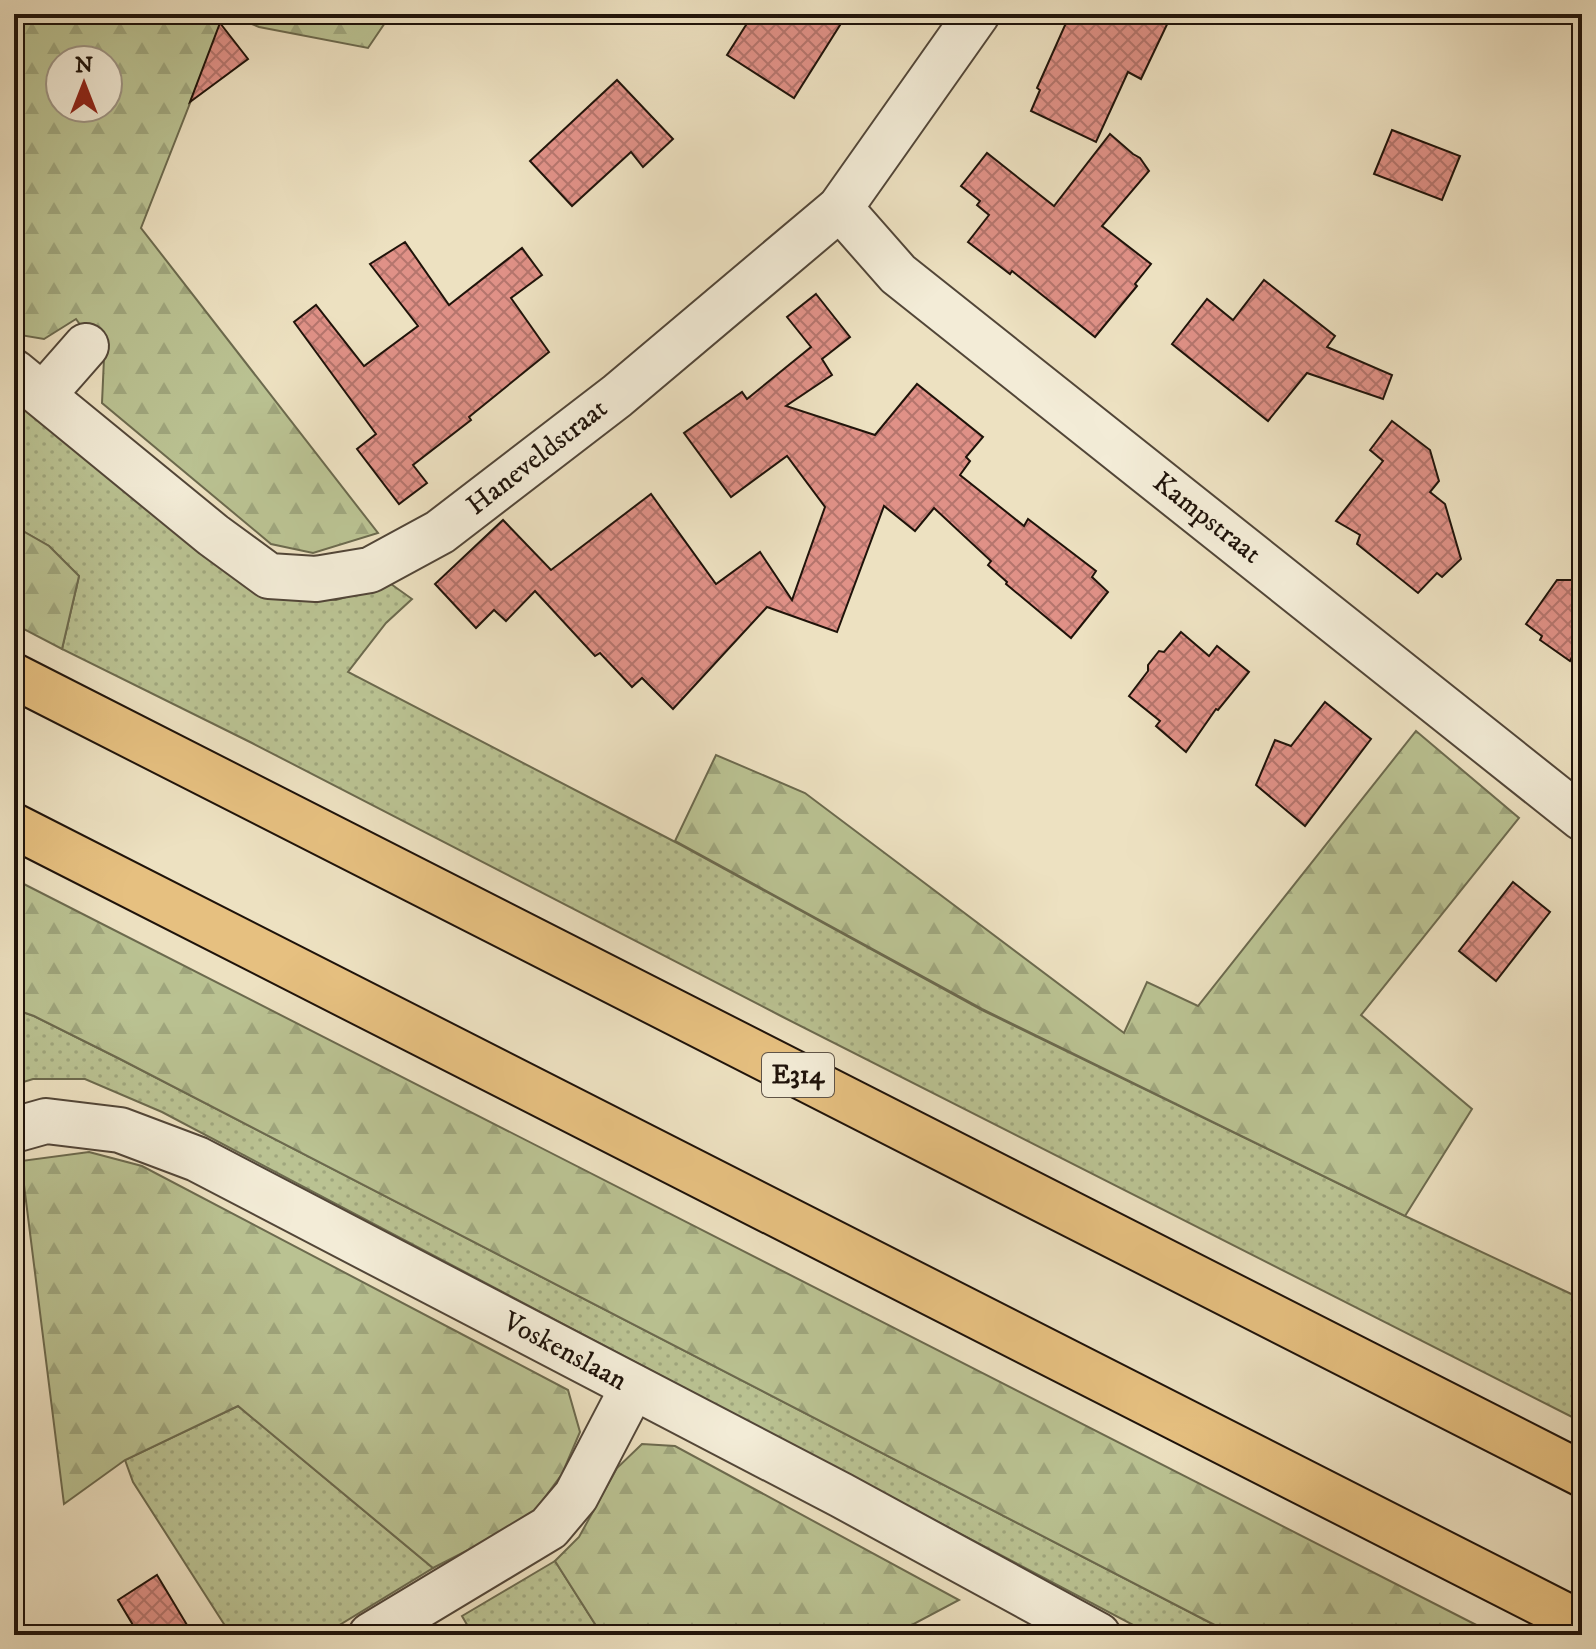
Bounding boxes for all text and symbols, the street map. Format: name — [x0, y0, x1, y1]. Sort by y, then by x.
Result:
north arrow — [44, 44, 124, 124]
text: N — [75, 52, 93, 79]
street label: Haneveldstraat — [460, 391, 614, 523]
street label: Kampstraat — [1146, 465, 1268, 571]
road number: E314 — [762, 1053, 834, 1097]
street label: Voskenslaan — [496, 1303, 633, 1398]

